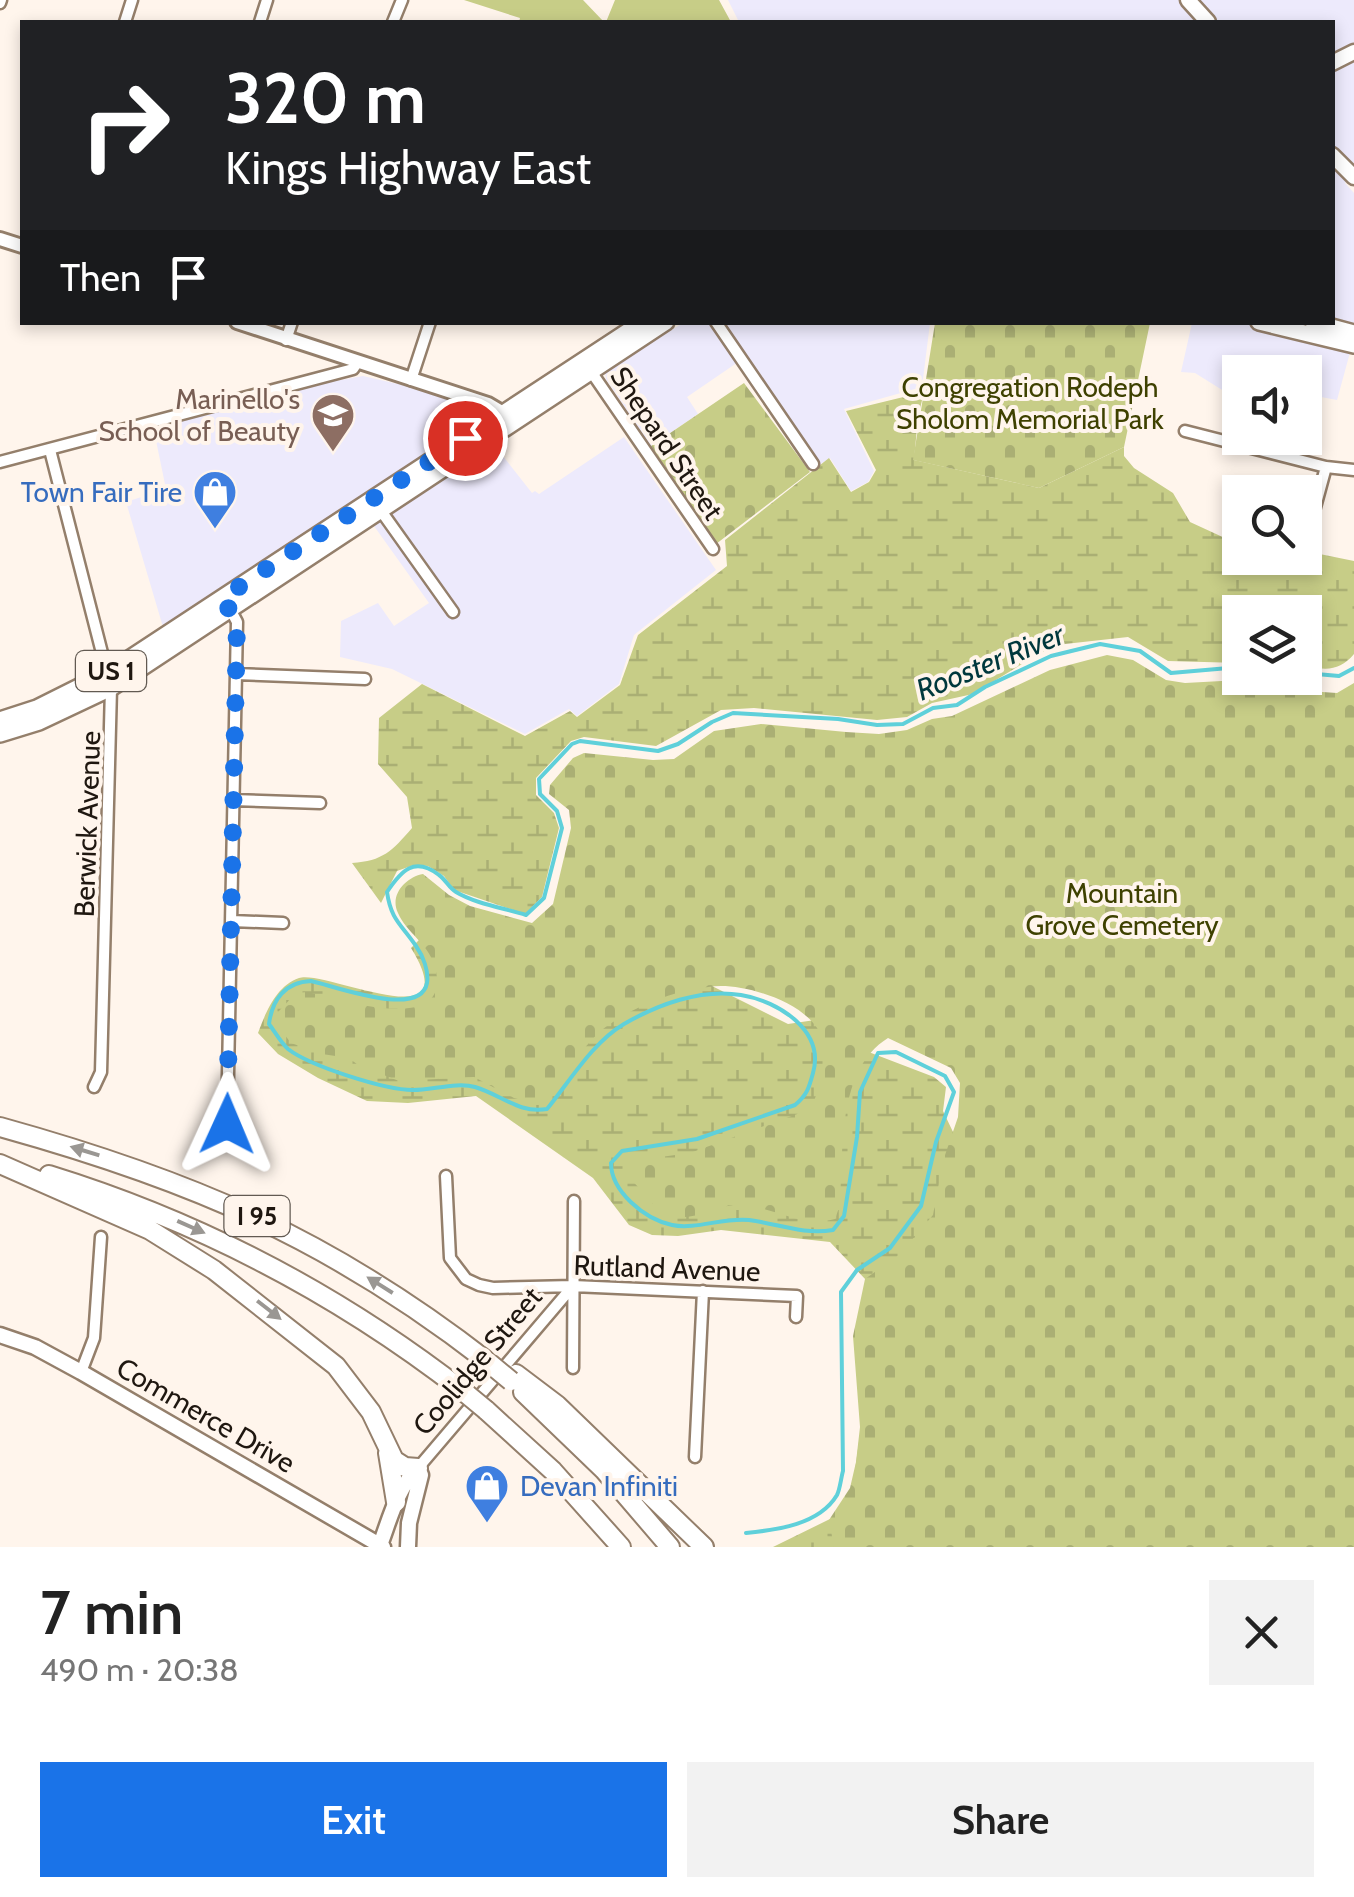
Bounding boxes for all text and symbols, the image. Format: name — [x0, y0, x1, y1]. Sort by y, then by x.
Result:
text: 320 m — [225, 55, 426, 141]
icon: right — [60, 60, 190, 190]
text: Kings Highway East — [225, 141, 591, 195]
icon: arrive — [161, 250, 216, 305]
text: Then — [60, 254, 141, 301]
map controls — [1222, 355, 1322, 695]
button: sound — [1222, 355, 1322, 455]
street label: Shepard Street — [603, 360, 731, 526]
park label: Congregation Rodeph Sholom Memorial Park — [896, 370, 1164, 436]
place label: Marinello's School of Beauty — [98, 382, 300, 448]
school or university icon: Marinello's School of Beauty — [310, 392, 356, 453]
pin — [423, 396, 508, 481]
icon: arrive — [438, 411, 493, 466]
shop icon: Town Fair Tire — [192, 469, 238, 530]
place label: Town Fair Tire — [21, 475, 182, 509]
button: search — [1222, 475, 1322, 575]
button: layers — [1222, 595, 1322, 695]
water label: Rooster River — [911, 615, 1071, 708]
road number: US 1 — [76, 651, 146, 691]
street label: Berwick Avenue — [67, 730, 107, 918]
park label: Mountain Grove Cemetery — [1025, 876, 1219, 942]
position arrow — [175, 1072, 279, 1176]
one-way arrow — [69, 1143, 100, 1158]
road number: I 95 — [224, 1196, 290, 1236]
one-way arrow — [176, 1219, 206, 1235]
street label: Rutland Avenue — [573, 1248, 761, 1288]
one-way arrow — [366, 1276, 394, 1294]
street label: Coolidge Street — [405, 1280, 549, 1442]
one-way arrow — [255, 1300, 281, 1321]
street label: Commerce Drive — [111, 1350, 301, 1480]
shop icon: Devan Infiniti — [464, 1463, 510, 1524]
place label: Devan Infiniti — [520, 1469, 678, 1503]
text: 7 min — [40, 1576, 183, 1649]
button: close — [1209, 1580, 1314, 1685]
text: 490 m · 20:38 — [40, 1650, 239, 1689]
button: Exit — [40, 1762, 667, 1877]
button: Share — [687, 1762, 1314, 1877]

